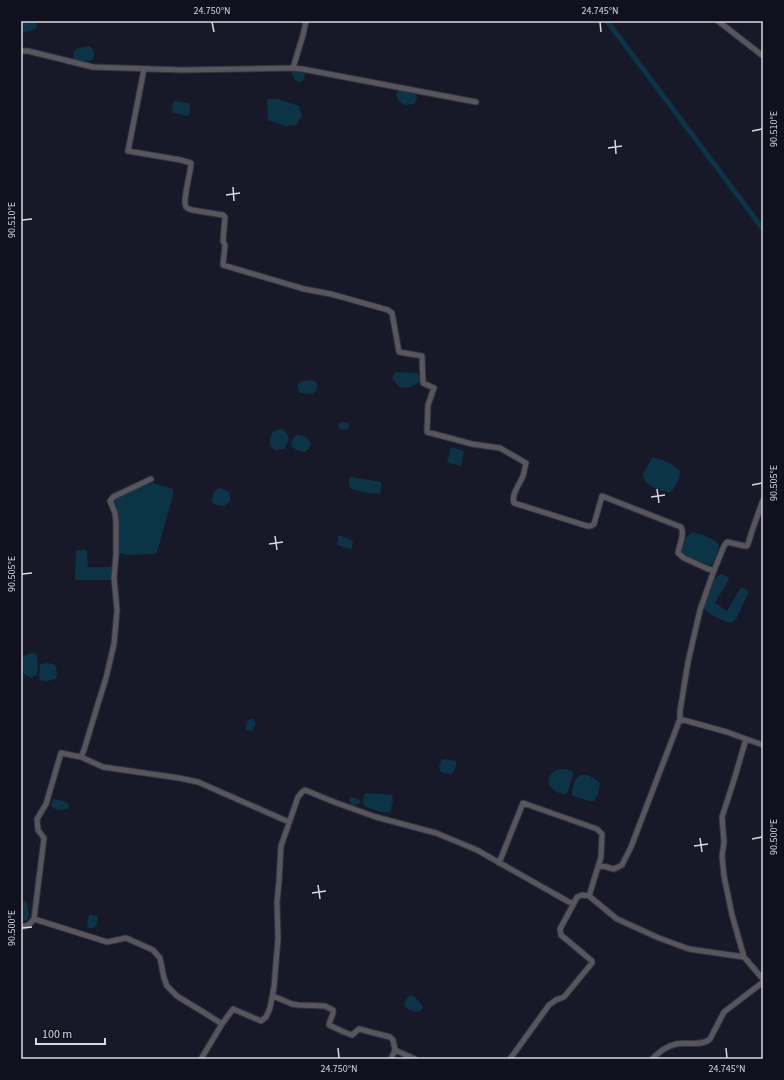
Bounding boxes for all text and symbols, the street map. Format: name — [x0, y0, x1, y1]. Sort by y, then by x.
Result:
text: 24.750°N — [193, 4, 231, 18]
text: 24.745°N — [581, 4, 619, 18]
text: 90.510°E — [767, 111, 781, 147]
text: 90.510°E — [5, 202, 19, 238]
text: 90.505°E — [767, 465, 781, 501]
text: 90.505°E — [5, 556, 19, 592]
text: 90.500°E — [767, 819, 781, 855]
text: 90.500°E — [5, 910, 19, 946]
scale bar — [36, 1020, 105, 1046]
text: 100 m — [42, 1026, 72, 1043]
text: 24.750°N — [320, 1062, 358, 1076]
text: 24.745°N — [708, 1062, 746, 1076]

